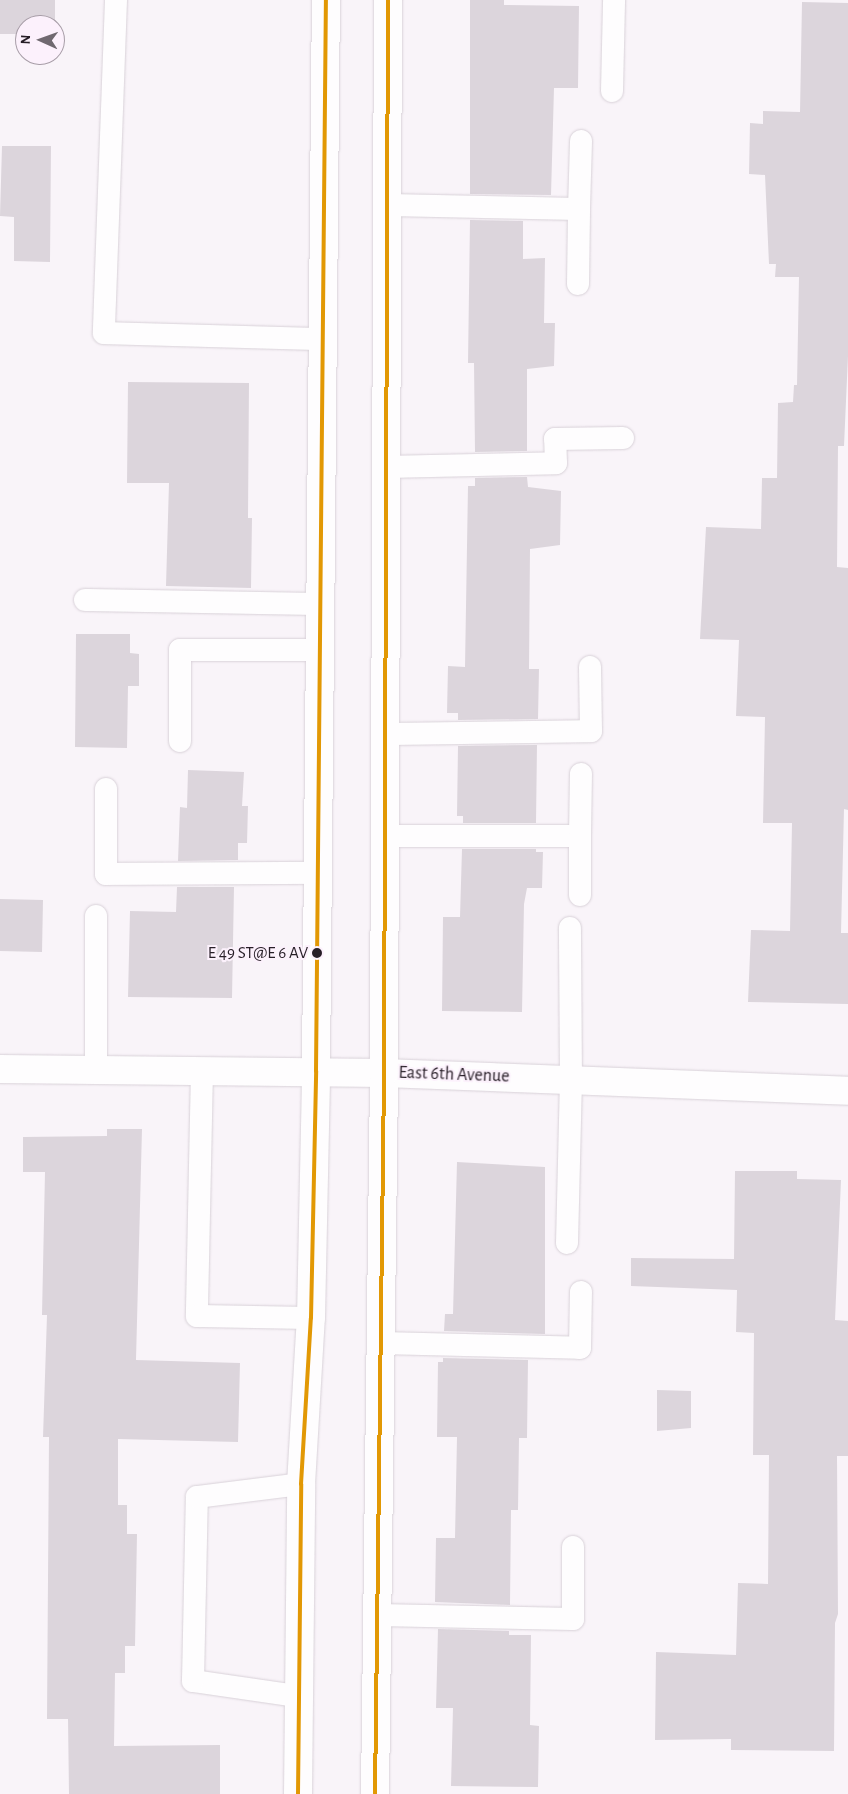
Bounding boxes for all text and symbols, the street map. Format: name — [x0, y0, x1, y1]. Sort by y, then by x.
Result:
north arrow — [15, 15, 65, 65]
text: N — [19, 34, 33, 45]
place label: E 49 ST@E 6 AV — [208, 943, 308, 963]
marker: E 49 ST@E 6 AV — [312, 948, 322, 958]
street label: East 6th Avenue — [398, 1062, 510, 1088]

